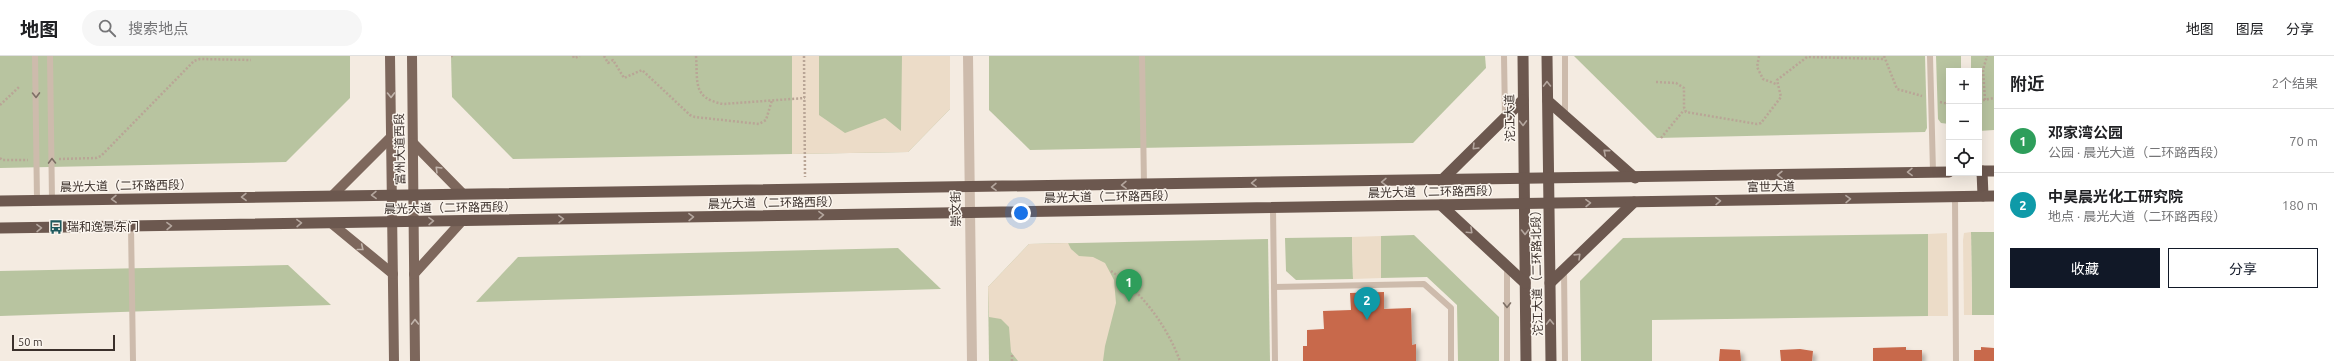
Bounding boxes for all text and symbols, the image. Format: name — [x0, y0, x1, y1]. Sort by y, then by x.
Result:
search box — [82, 10, 362, 46]
icon: search — [96, 17, 118, 39]
text: 地图 — [20, 18, 58, 40]
text: 搜索地点 — [128, 20, 188, 37]
text: 地图 — [2186, 21, 2214, 37]
text: 图层 — [2236, 21, 2264, 37]
text: 分享 — [2286, 21, 2314, 37]
map controls — [1946, 68, 1982, 176]
button: + — [1946, 68, 1982, 104]
text: 附近 — [2010, 74, 2044, 93]
text: 2个结果 — [2272, 76, 2318, 90]
one-way arrow — [1543, 81, 1551, 87]
one-way arrow — [32, 92, 40, 98]
one-way arrow — [387, 92, 395, 98]
street label: 沱江大道 — [1503, 94, 1516, 142]
button: − — [1946, 104, 1982, 140]
street label: 富州大道西段 — [392, 113, 407, 185]
one-way arrow — [1519, 120, 1527, 126]
text: 邓家湾公园 — [2048, 124, 2123, 141]
text: 1 — [2019, 134, 2027, 148]
text: 70 m — [2289, 134, 2318, 148]
button: locate — [1946, 140, 1982, 176]
one-way arrow — [1472, 142, 1480, 150]
text: 公园 · 晨光大道（二环路西段） — [2048, 145, 2226, 159]
one-way arrow — [1603, 149, 1611, 157]
one-way arrow — [48, 158, 56, 164]
one-way arrow — [435, 166, 443, 174]
one-way arrow — [1907, 168, 1913, 177]
one-way arrow — [1777, 171, 1783, 179]
one-way arrow — [1381, 177, 1387, 186]
street label: 晨光大道（二环路西段） — [60, 178, 192, 193]
one-way arrow — [1251, 179, 1257, 187]
street label: 富世大道 — [1747, 180, 1795, 193]
one-way arrow — [1121, 181, 1127, 189]
one-way arrow — [991, 183, 997, 191]
street label: 晨光大道（二环路西段） — [1368, 184, 1500, 199]
text: 中昊晨光化工研究院 — [2048, 188, 2183, 205]
street label: 晨光大道（二环路西段） — [1044, 189, 1176, 204]
one-way arrow — [371, 191, 377, 200]
street label: 崇文街 — [949, 191, 962, 227]
one-way arrow — [241, 193, 247, 201]
one-way arrow — [111, 195, 117, 203]
street label: 晨光大道（二环路西段） — [708, 195, 840, 210]
one-way arrow — [1845, 195, 1851, 203]
one-way arrow — [1715, 197, 1721, 205]
text: 2 — [2019, 198, 2027, 212]
text: 180 m — [2282, 198, 2318, 212]
one-way arrow — [1585, 199, 1591, 207]
street label: 晨光大道（二环路西段） — [384, 200, 516, 215]
your location — [1011, 203, 1031, 223]
street label: 沱江大道（二环路北段） — [1529, 204, 1544, 336]
text: 地点 · 晨光大道（二环路西段） — [2048, 209, 2226, 223]
one-way arrow — [818, 211, 824, 219]
one-way arrow — [688, 213, 694, 221]
one-way arrow — [558, 215, 564, 224]
one-way arrow — [428, 217, 434, 226]
bus stop icon: 瑞和逸景东门 — [48, 219, 64, 235]
one-way arrow — [296, 219, 302, 228]
place label: 瑞和逸景东门 — [67, 220, 139, 233]
one-way arrow — [166, 221, 172, 230]
one-way arrow — [36, 224, 42, 232]
one-way arrow — [1465, 227, 1472, 234]
one-way arrow — [1520, 229, 1529, 235]
one-way arrow — [357, 243, 364, 250]
button: 收藏 — [2010, 248, 2160, 288]
button: 分享 — [2168, 248, 2318, 288]
one-way arrow — [1573, 253, 1581, 260]
pin: 1 — [1116, 269, 1142, 302]
pin: 2 — [1354, 287, 1380, 320]
one-way arrow — [1503, 302, 1511, 308]
one-way arrow — [411, 319, 419, 325]
one-way arrow — [1546, 319, 1554, 325]
scale bar — [12, 333, 115, 352]
text: 50 m — [18, 336, 42, 348]

